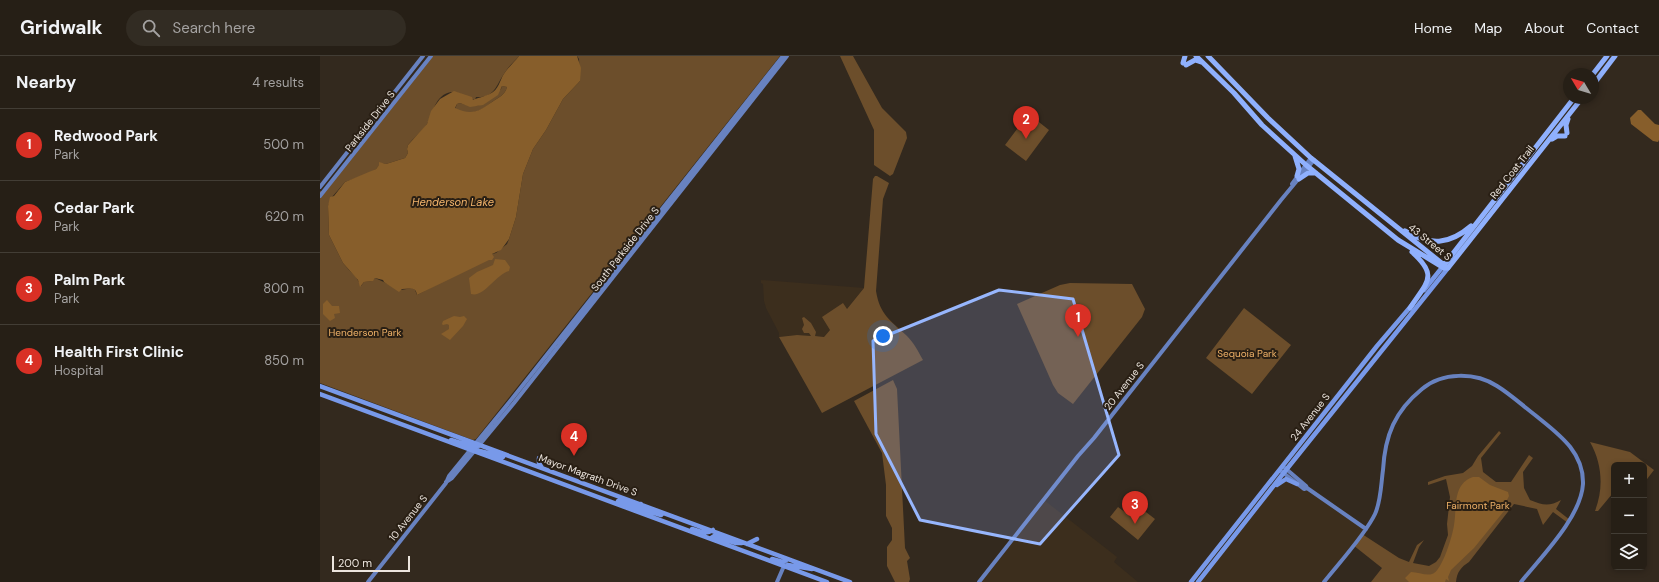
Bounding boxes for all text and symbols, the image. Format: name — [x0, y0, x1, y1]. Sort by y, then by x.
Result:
search box — [126, 10, 406, 46]
text: Gridwalk — [20, 15, 102, 40]
icon: search — [140, 17, 162, 39]
text: Search here — [172, 18, 255, 38]
text: Home — [1414, 19, 1452, 37]
text: Map — [1474, 19, 1502, 37]
text: About — [1524, 19, 1564, 37]
text: Contact — [1586, 19, 1639, 37]
north arrow — [1563, 68, 1599, 104]
text: Nearby — [16, 71, 76, 93]
text: 4 results — [252, 74, 304, 91]
street label: Parkside Drive S — [342, 88, 398, 154]
pin: 2 — [1013, 106, 1039, 139]
text: Redwood Park — [54, 126, 158, 146]
text: 1 — [27, 136, 31, 153]
text: 500 m — [263, 136, 304, 153]
street label: Red Coat Trail — [1487, 143, 1537, 201]
text: Park — [54, 146, 80, 163]
water label: Henderson Lake — [412, 195, 494, 209]
text: Cedar Park — [54, 198, 135, 218]
street label: South Parkside Drive S — [588, 204, 662, 294]
text: 2 — [25, 208, 33, 225]
text: 620 m — [265, 208, 304, 225]
text: Park — [54, 218, 80, 235]
street label: 43 Street S — [1406, 221, 1454, 263]
text: Palm Park — [54, 270, 125, 290]
text: 3 — [25, 280, 33, 297]
text: 800 m — [263, 280, 304, 297]
text: Park — [54, 290, 80, 307]
pin: 1 — [1065, 304, 1091, 337]
park label: Henderson Park — [329, 326, 401, 339]
your location — [873, 326, 893, 346]
text: Health First Clinic — [54, 342, 184, 362]
park label: Sequoia Park — [1217, 347, 1277, 360]
text: 4 — [25, 352, 33, 369]
text: 850 m — [264, 352, 304, 369]
street label: 20 Avenue S — [1101, 359, 1147, 413]
text: Hospital — [54, 362, 103, 379]
street label: 24 Avenue S — [1287, 390, 1333, 443]
pin: 4 — [561, 423, 587, 456]
street label: Mayor Magrath Drive S — [537, 451, 639, 499]
map controls — [1611, 462, 1647, 570]
button: + — [1611, 462, 1647, 498]
pin: 3 — [1122, 491, 1148, 524]
street label: 10 Avenue S — [386, 492, 430, 544]
button: − — [1611, 498, 1647, 534]
park label: Fairmont Park — [1446, 499, 1510, 512]
button: layers — [1611, 534, 1647, 570]
scale bar — [332, 554, 410, 573]
text: 200 m — [338, 556, 372, 570]

